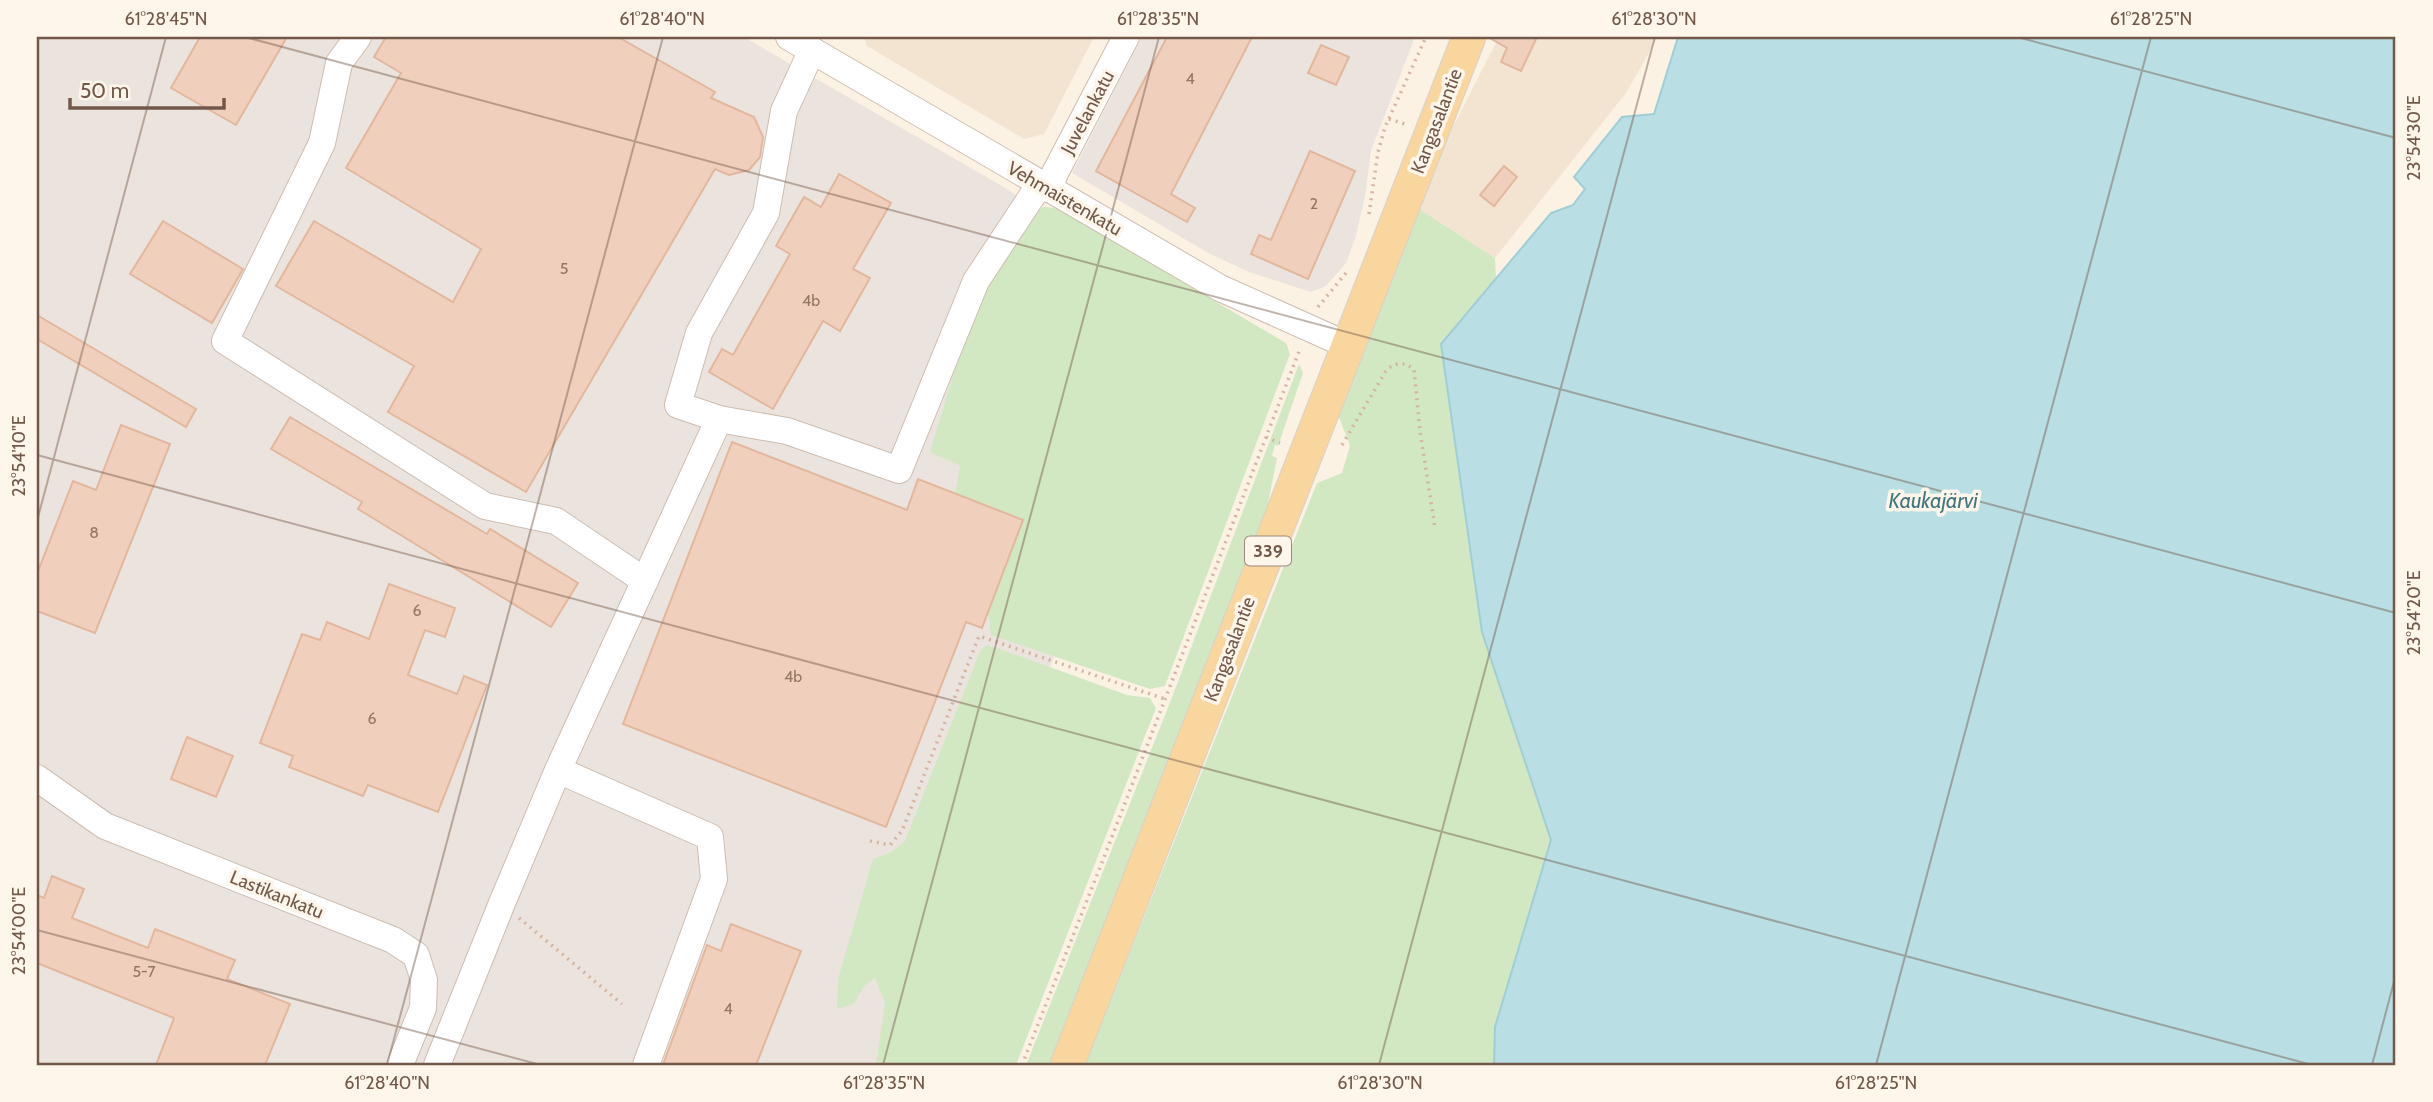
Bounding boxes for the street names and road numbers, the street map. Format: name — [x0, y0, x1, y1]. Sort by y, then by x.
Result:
street label: Kangasalantie — [1406, 65, 1467, 177]
street label: Juvelankatu — [1055, 66, 1119, 159]
street label: Vehmaistenkatu — [1003, 156, 1126, 241]
road number: 339 — [1245, 536, 1291, 566]
street label: Kangasalantie — [1199, 593, 1260, 705]
street label: Lastikankatu — [227, 865, 327, 924]

